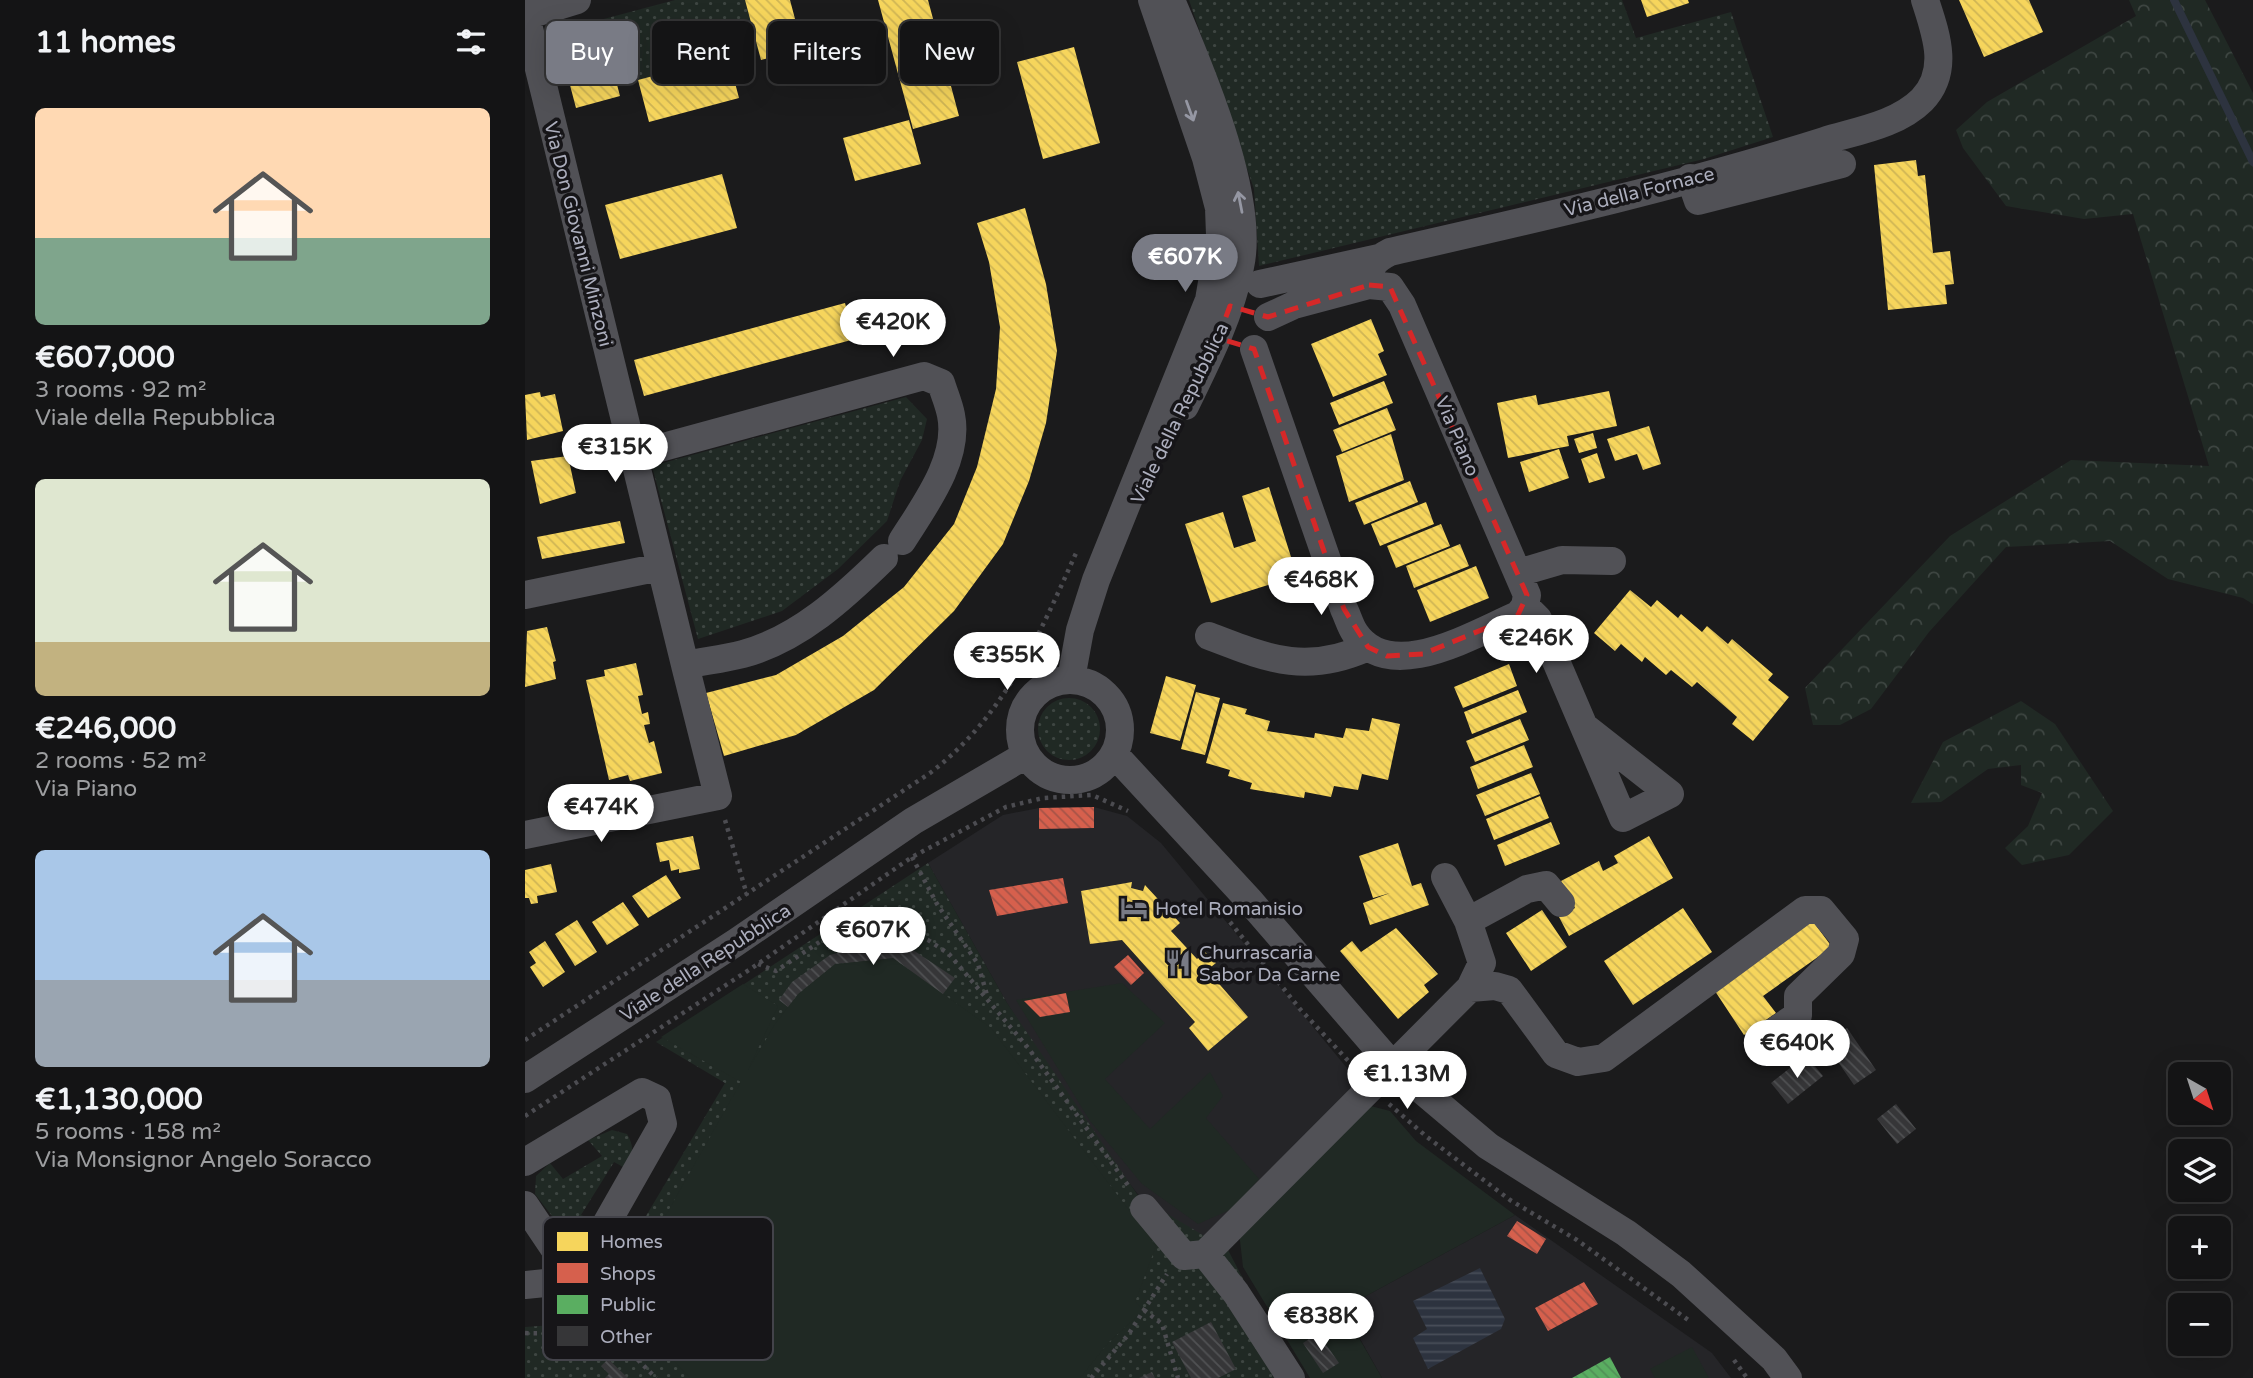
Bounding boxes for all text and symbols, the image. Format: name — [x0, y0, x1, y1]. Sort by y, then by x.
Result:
chip: Buy — [546, 21, 638, 84]
chip: Rent — [652, 21, 754, 84]
chip: Filters — [768, 21, 886, 84]
chip: New — [900, 21, 999, 84]
icon: filters — [452, 23, 490, 61]
text: 11 homes — [35, 24, 176, 61]
one-way arrow — [1184, 100, 1197, 122]
street label: Via Don Giovanni Minzoni — [539, 119, 617, 349]
icon: home — [200, 153, 326, 279]
street label: Via della Fornace — [1562, 163, 1717, 221]
one-way arrow — [1233, 191, 1247, 214]
pin: €607K — [1136, 234, 1234, 294]
text: €607K — [1148, 243, 1222, 271]
pin: €420K — [844, 300, 942, 359]
text: €420K — [856, 308, 930, 336]
street label: Viale della Repubblica — [1126, 319, 1233, 508]
text: €607,000 — [35, 339, 175, 376]
text: 3 rooms · 92 m² — [35, 376, 206, 404]
street label: Via Piano — [1430, 393, 1484, 480]
text: Viale della Repubblica — [35, 404, 276, 432]
pin: €315K — [566, 424, 664, 484]
text: €315K — [578, 433, 652, 461]
icon: home — [200, 524, 326, 650]
pin: €468K — [1272, 558, 1370, 617]
text: €468K — [1284, 566, 1358, 594]
pin: €246K — [1487, 616, 1585, 675]
text: €246K — [1499, 624, 1573, 652]
pin: €355K — [958, 632, 1056, 692]
text: €355K — [970, 641, 1044, 669]
text: €246,000 — [35, 710, 176, 747]
text: 2 rooms · 52 m² — [35, 747, 206, 775]
text: Via Piano — [35, 775, 137, 803]
pin: €474K — [552, 784, 650, 844]
text: €474K — [564, 793, 638, 821]
hotel icon: Hotel Romanisio — [1119, 893, 1149, 923]
icon: home — [200, 895, 326, 1021]
place label: Hotel Romanisio — [1155, 898, 1303, 920]
street label: Viale della Repubblica — [616, 899, 795, 1026]
pin: €607K — [824, 908, 922, 967]
text: €607K — [836, 916, 910, 944]
place label: Churrascaria Sabor Da Carne — [1199, 942, 1340, 986]
restaurant icon: Churrascaria Sabor Da Carne — [1163, 948, 1193, 978]
pin: €640K — [1748, 1020, 1846, 1080]
text: €640K — [1760, 1029, 1834, 1057]
pin: €1.13M — [1350, 1052, 1464, 1111]
text: €1.13M — [1363, 1060, 1451, 1088]
north arrow — [2168, 1062, 2231, 1125]
map controls — [2168, 1062, 2231, 1356]
text: €1,130,000 — [35, 1081, 203, 1118]
text: 5 rooms · 158 m² — [35, 1118, 221, 1146]
button: layers — [2168, 1139, 2231, 1202]
text: Via Monsignor Angelo Soracco — [35, 1146, 372, 1174]
button: + — [2168, 1216, 2231, 1279]
legend — [543, 1217, 773, 1360]
text: Homes — [600, 1231, 663, 1253]
text: Shops — [600, 1263, 656, 1285]
button: − — [2168, 1293, 2231, 1356]
text: Public — [600, 1294, 656, 1316]
pin: €838K — [1272, 1294, 1370, 1353]
text: €838K — [1284, 1302, 1358, 1330]
text: Other — [600, 1326, 653, 1348]

